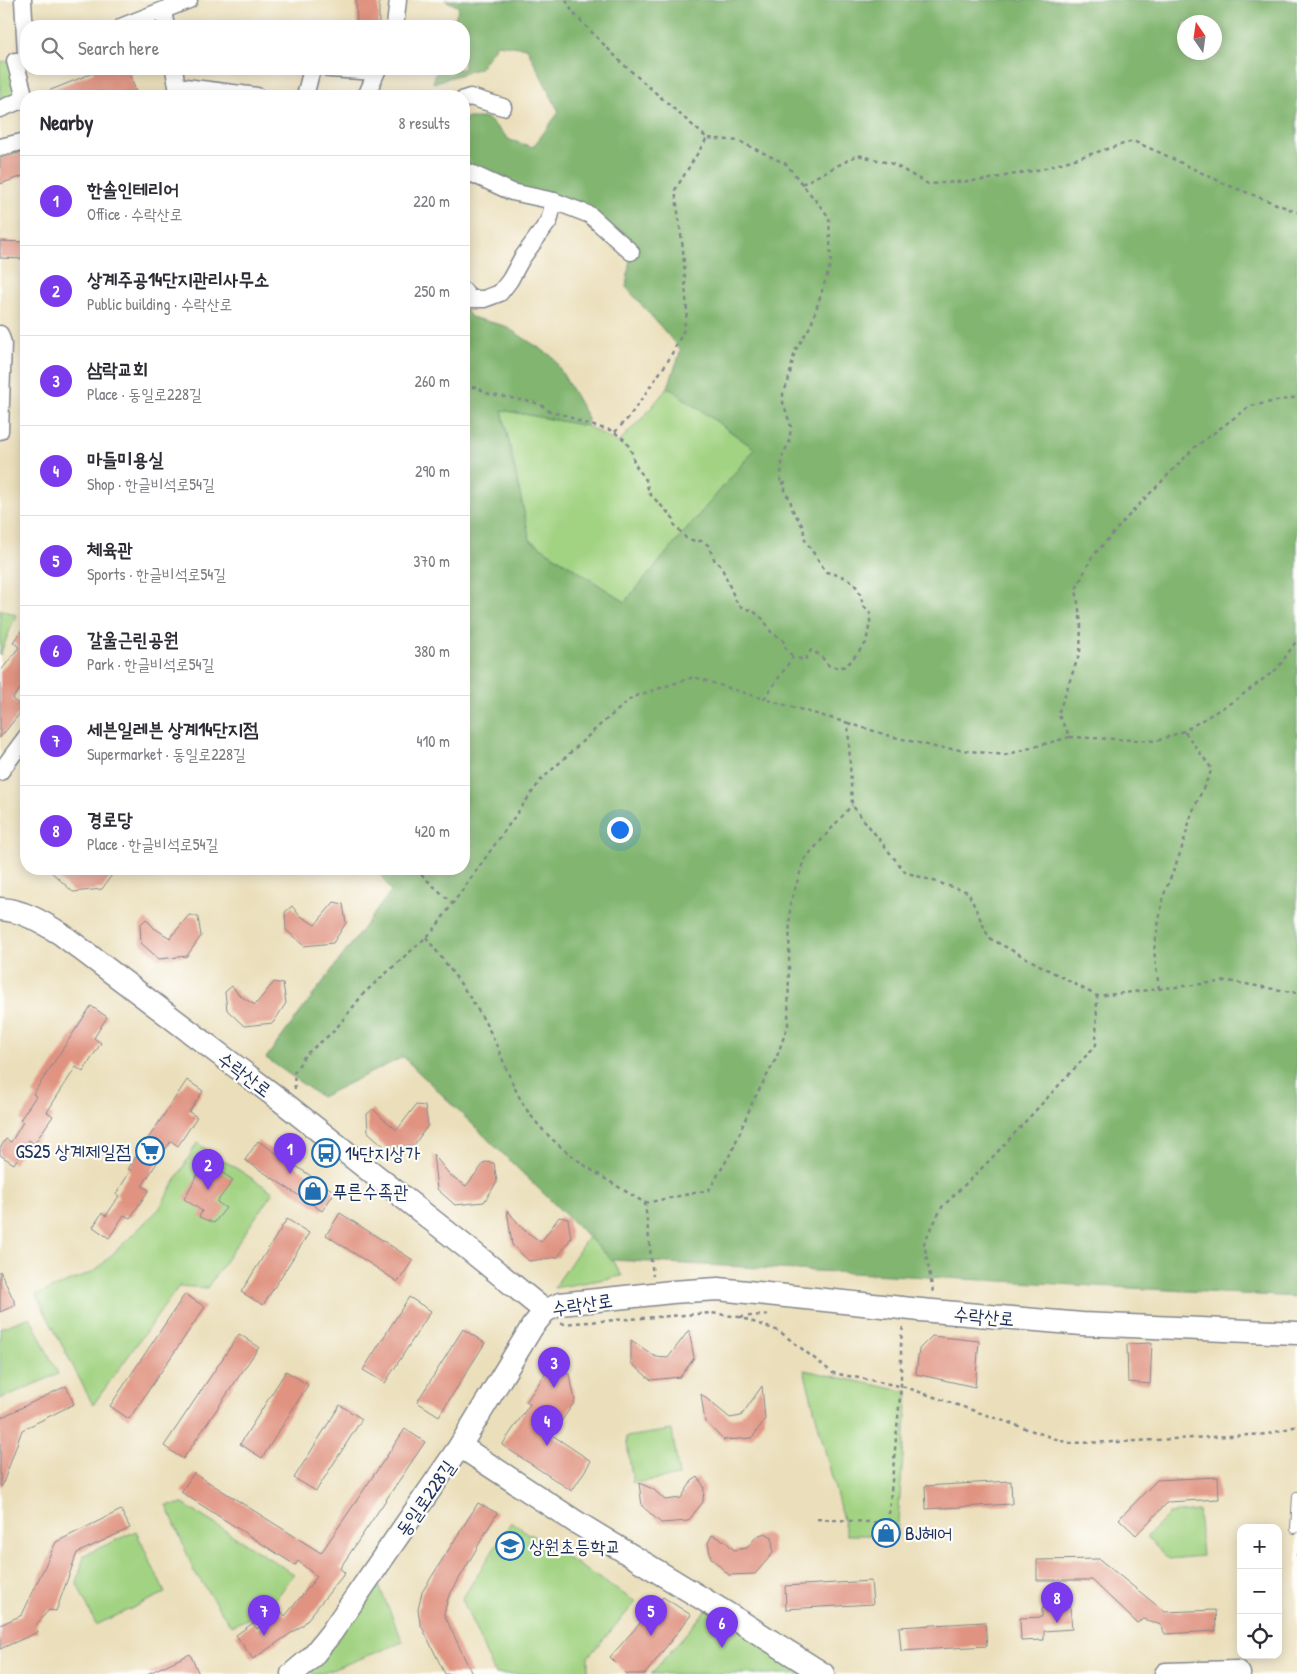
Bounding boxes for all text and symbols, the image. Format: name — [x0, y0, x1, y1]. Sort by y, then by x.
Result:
north arrow — [1177, 15, 1222, 60]
search box — [20, 20, 470, 75]
icon: search — [38, 34, 66, 62]
text: Search here — [78, 35, 159, 61]
text: Nearby — [40, 108, 93, 137]
text: 8 results — [398, 112, 450, 134]
text: 한솔인테리어 — [87, 176, 179, 202]
text: 1 — [53, 190, 59, 212]
text: 220 m — [413, 190, 450, 212]
text: Office · 수락산로 — [87, 203, 183, 225]
text: 상계주공14단지관리사무소 — [87, 266, 269, 292]
text: 2 — [52, 280, 60, 302]
text: 250 m — [414, 280, 450, 302]
text: Public building · 수락산로 — [87, 293, 232, 315]
text: 삼락교회 — [87, 356, 148, 382]
text: 3 — [52, 370, 60, 392]
text: 260 m — [414, 370, 450, 392]
text: Place · 동일로228길 — [87, 383, 202, 405]
text: 마들미용실 — [87, 446, 163, 472]
text: 4 — [53, 460, 59, 482]
text: 290 m — [415, 460, 450, 482]
text: Shop · 한글비석로54길 — [87, 473, 215, 495]
text: 체육관 — [87, 536, 133, 562]
text: 5 — [53, 550, 59, 572]
text: 370 m — [413, 550, 450, 572]
text: Sports · 한글비석로54길 — [87, 563, 226, 585]
text: 갈울근린공원 — [87, 626, 179, 652]
text: 6 — [53, 640, 59, 662]
text: 380 m — [414, 640, 450, 662]
text: Park · 한글비석로54길 — [87, 653, 214, 675]
text: 세븐일레븐 상계14단지점 — [87, 716, 258, 742]
text: 7 — [52, 730, 60, 752]
text: 410 m — [416, 730, 450, 752]
text: Supermarket · 동일로228길 — [87, 743, 246, 765]
text: 경로당 — [87, 806, 133, 832]
your location — [607, 817, 633, 843]
text: 8 — [53, 820, 59, 842]
text: 420 m — [415, 820, 450, 842]
text: Place · 한글비석로54길 — [87, 833, 218, 855]
street label: 수락산로 — [213, 1045, 277, 1103]
pin: 1 — [274, 1133, 306, 1174]
supermarket icon: GS25 상계제일점 — [135, 1136, 165, 1166]
place label: GS25 상계제일점 — [15, 1138, 131, 1164]
bus stop icon: 14단지상가 — [311, 1138, 341, 1168]
place label: 14단지상가 — [345, 1140, 421, 1166]
pin: 2 — [192, 1149, 224, 1190]
shop icon: 푸른수족관 — [298, 1176, 328, 1206]
place label: 푸른수족관 — [332, 1178, 408, 1204]
street label: 수락산로 — [550, 1286, 614, 1322]
street label: 수락산로 — [952, 1300, 1016, 1332]
pin: 3 — [538, 1347, 570, 1388]
pin: 4 — [531, 1405, 563, 1446]
street label: 동일로228길 — [389, 1455, 461, 1541]
shop icon: BJ헤어 — [871, 1518, 901, 1548]
place label: BJ헤어 — [905, 1520, 952, 1546]
map controls — [1237, 1524, 1282, 1659]
button: + — [1237, 1524, 1282, 1569]
school or university icon: 상원초등학교 — [495, 1531, 525, 1561]
place label: 상원초등학교 — [529, 1533, 621, 1559]
button: − — [1237, 1569, 1282, 1614]
pin: 8 — [1041, 1582, 1073, 1623]
pin: 7 — [248, 1595, 280, 1636]
pin: 5 — [635, 1595, 667, 1636]
pin: 6 — [706, 1607, 738, 1648]
button: locate — [1237, 1614, 1282, 1659]

